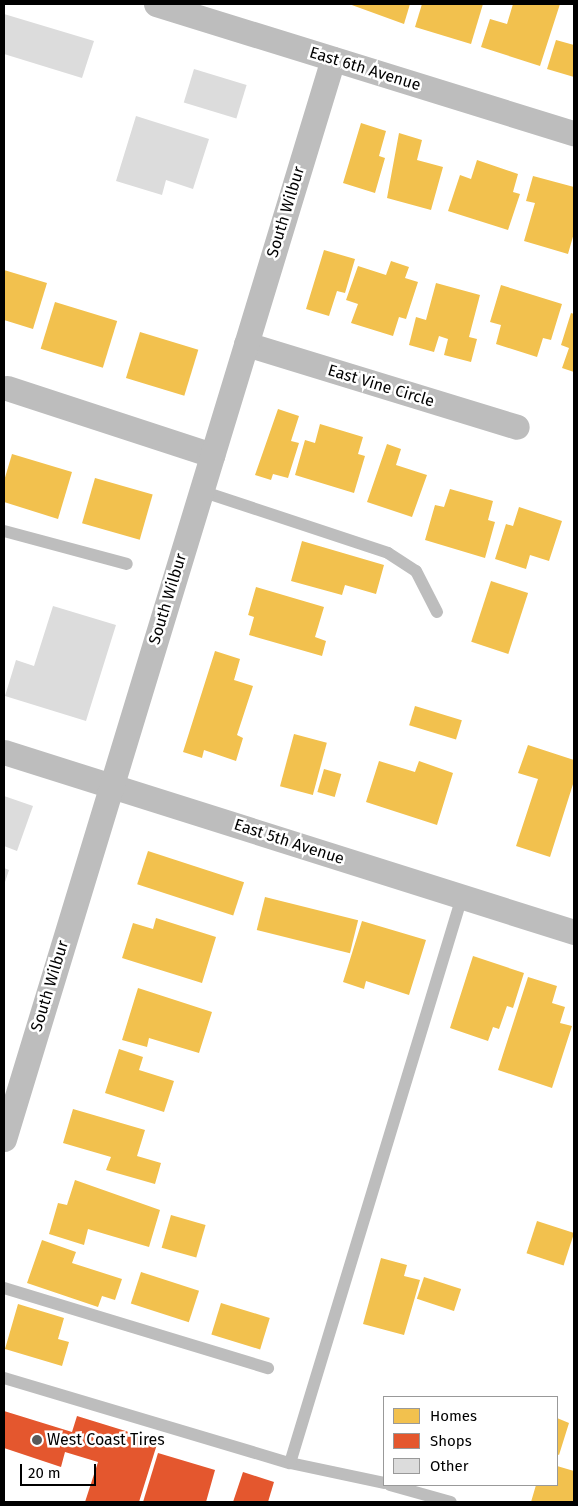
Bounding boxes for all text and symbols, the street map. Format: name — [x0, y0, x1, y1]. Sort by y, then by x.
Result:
street label: East 6th Avenue — [307, 43, 423, 95]
street label: South Wilbur — [263, 164, 309, 260]
street label: East Vine Circle — [325, 361, 437, 411]
street label: South Wilbur — [145, 551, 191, 647]
street label: East 5th Avenue — [231, 815, 347, 869]
street label: South Wilbur — [27, 938, 73, 1034]
legend — [383, 1396, 558, 1486]
text: Homes — [430, 1407, 477, 1425]
place label: West Coast Tires — [47, 1430, 165, 1450]
text: Shops — [430, 1432, 472, 1450]
marker: West Coast Tires — [31, 1434, 43, 1446]
scale bar — [22, 1454, 99, 1486]
text: Other — [430, 1457, 469, 1475]
text: 20 m — [28, 1464, 61, 1482]

